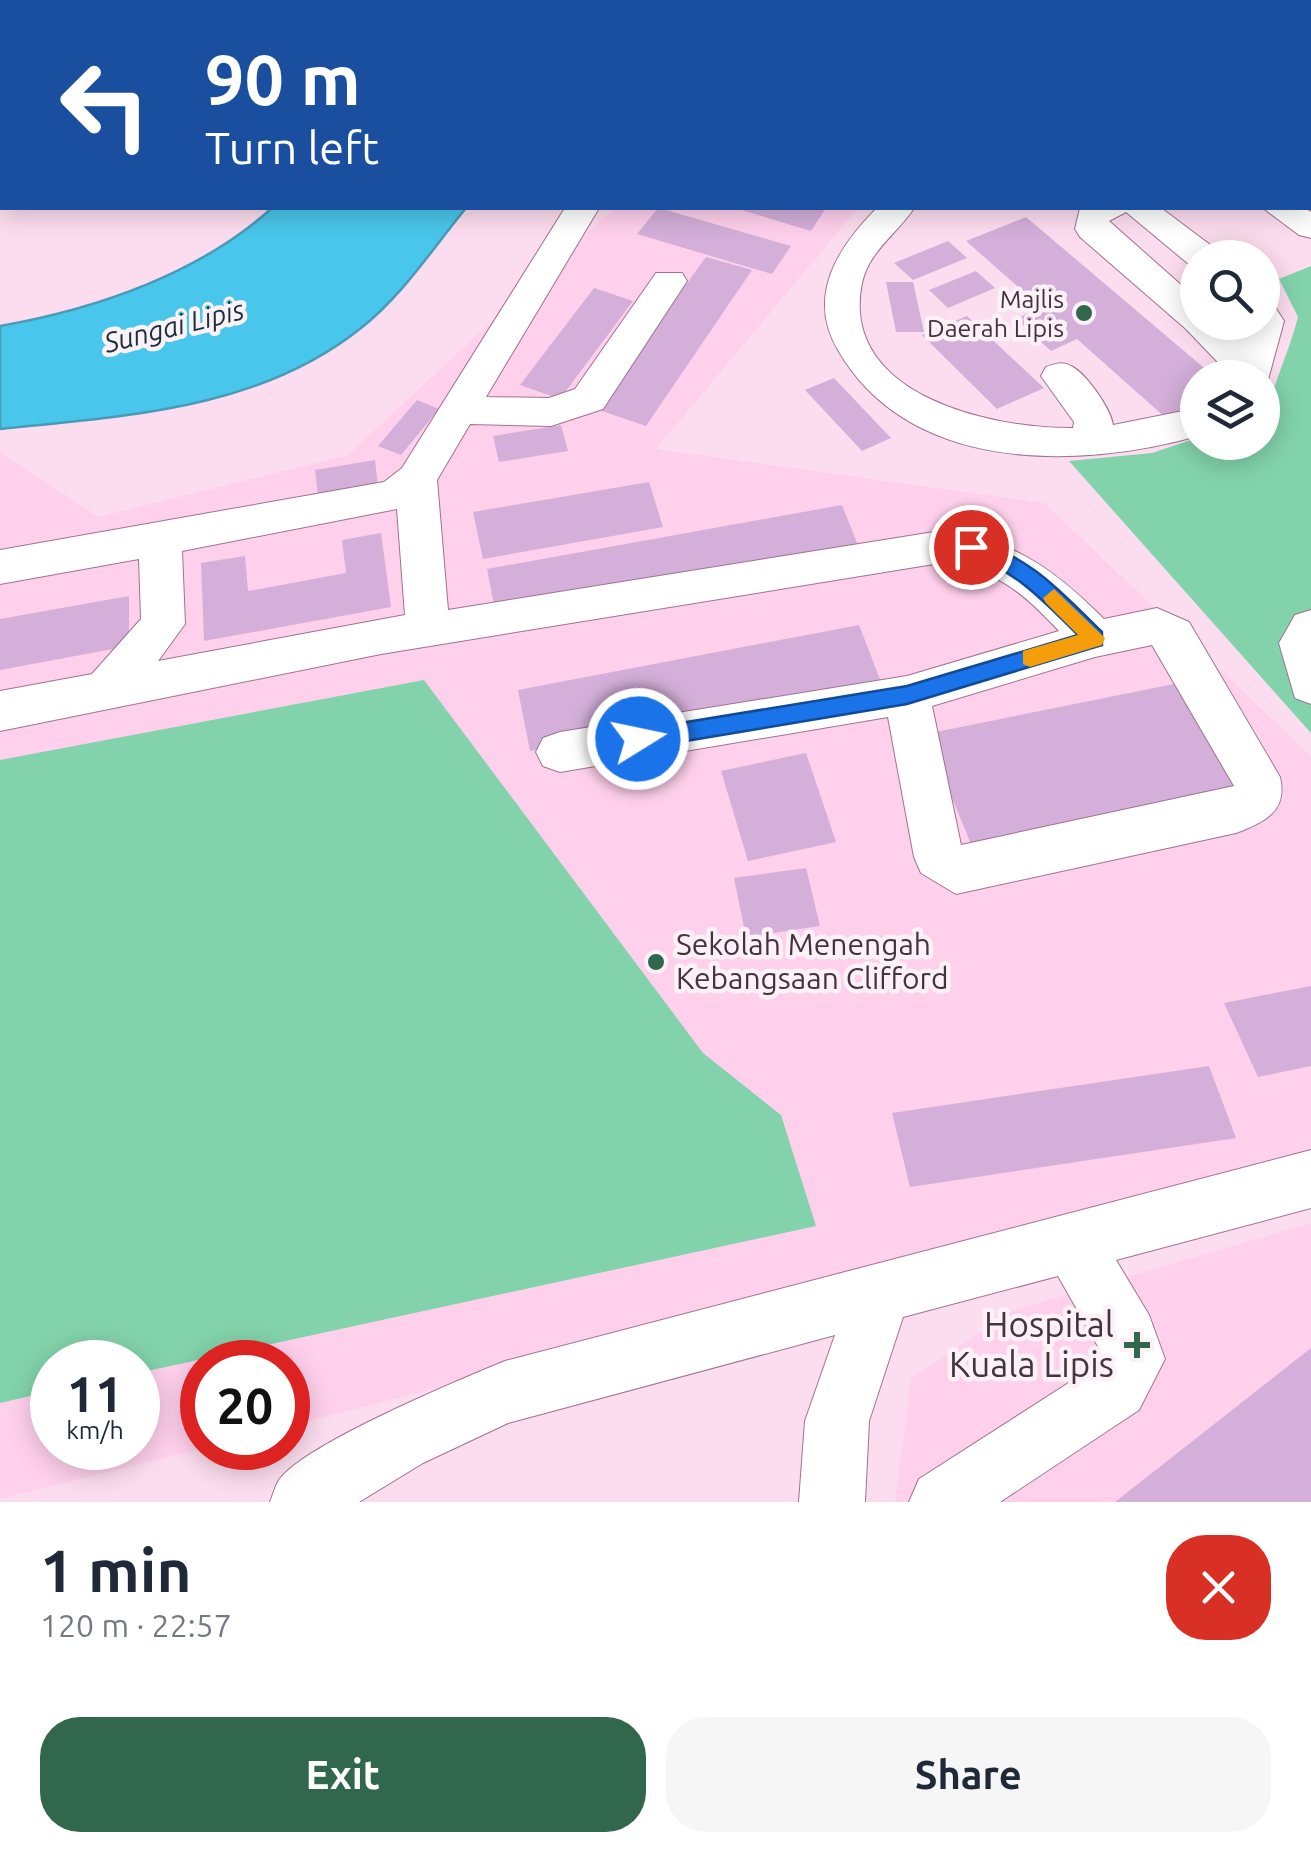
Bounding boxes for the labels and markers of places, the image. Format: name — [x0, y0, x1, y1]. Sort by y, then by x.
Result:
place label: Majlis Daerah Lipis — [927, 285, 1064, 342]
marker: Majlis Daerah Lipis — [1073, 302, 1095, 324]
pin — [929, 505, 1014, 590]
place label: Sekolah Menengah Kebangsaan Clifford — [676, 927, 948, 995]
marker: Sekolah Menengah Kebangsaan Clifford — [645, 951, 667, 973]
place label: Hospital Kuala Lipis — [949, 1304, 1114, 1384]
marker: Hospital Kuala Lipis — [1124, 1332, 1150, 1358]

